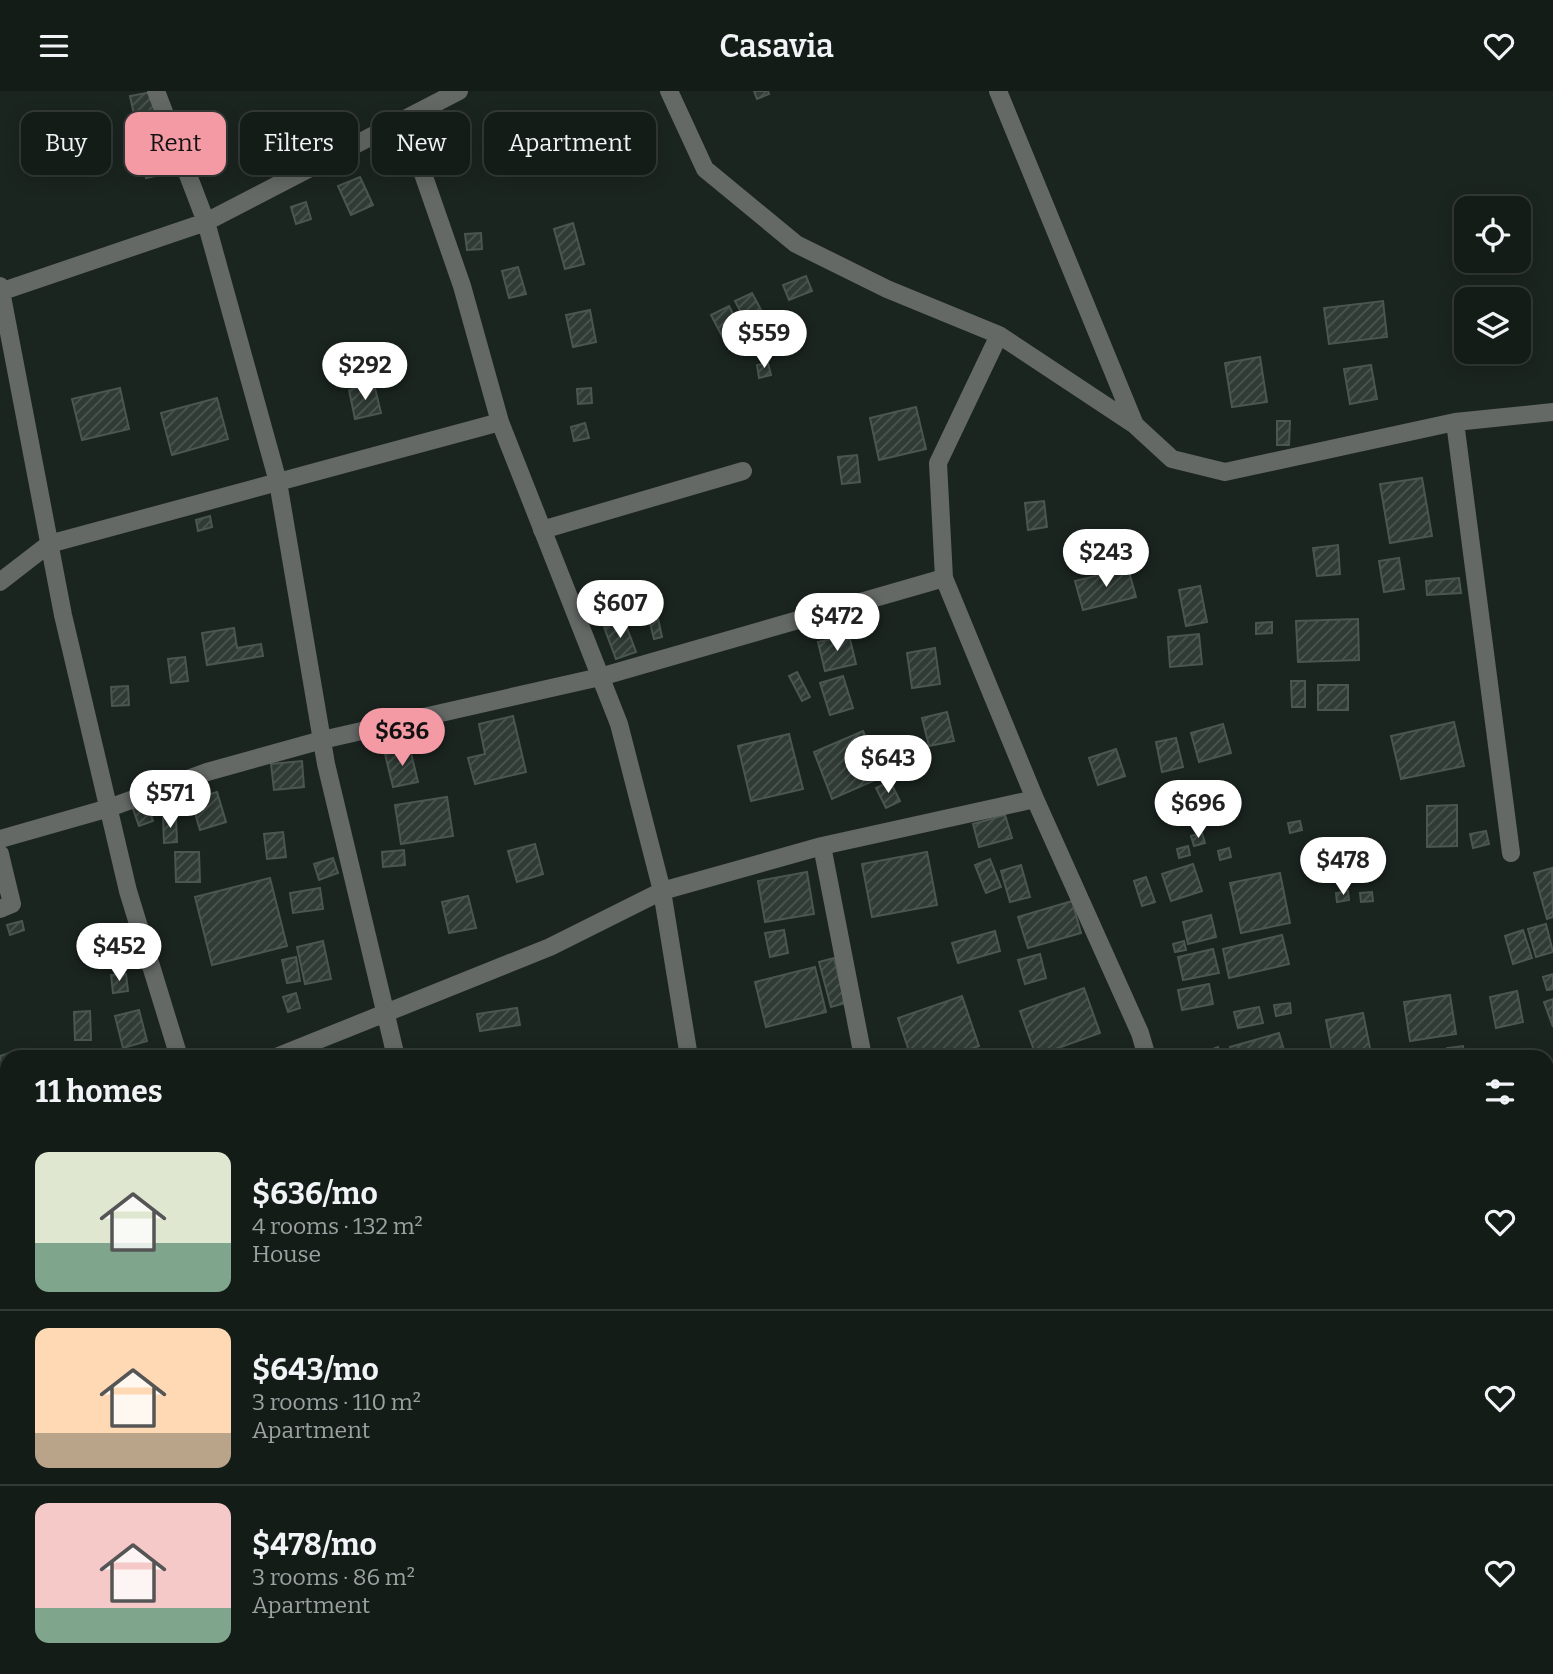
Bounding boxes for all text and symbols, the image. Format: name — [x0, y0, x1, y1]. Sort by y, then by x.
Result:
icon: menu — [35, 27, 73, 65]
text: Casavia — [719, 27, 834, 65]
icon: heart — [1480, 27, 1518, 65]
chip: Buy — [21, 112, 111, 175]
chip: Rent — [125, 112, 226, 175]
chip: Filters — [240, 112, 358, 175]
chip: New — [372, 112, 470, 175]
chip: Apartment — [484, 112, 656, 175]
map controls — [1454, 196, 1531, 364]
button: locate — [1454, 196, 1531, 273]
button: layers — [1454, 287, 1531, 364]
pin: $559 — [723, 310, 805, 370]
text: $559 — [738, 319, 790, 347]
pin: $292 — [324, 343, 406, 402]
text: $292 — [338, 351, 392, 379]
pin: $243 — [1065, 529, 1147, 589]
text: $243 — [1079, 538, 1133, 566]
pin: $607 — [579, 581, 661, 640]
text: $607 — [593, 589, 647, 617]
pin: $472 — [796, 594, 878, 653]
text: $472 — [811, 602, 863, 630]
pin: $636 — [361, 709, 443, 768]
text: $636 — [375, 717, 429, 745]
pin: $643 — [847, 735, 929, 795]
text: $643 — [861, 744, 915, 772]
pin: $571 — [129, 771, 211, 830]
text: $571 — [146, 779, 194, 807]
pin: $696 — [1157, 781, 1239, 840]
text: $696 — [1171, 789, 1225, 817]
pin: $478 — [1302, 837, 1384, 897]
text: $478 — [1316, 846, 1370, 874]
pin: $452 — [78, 923, 160, 983]
text: $452 — [92, 932, 146, 960]
icon: filters — [1481, 1073, 1519, 1111]
text: 11 homes — [35, 1074, 163, 1110]
text: $636/mo — [252, 1176, 378, 1212]
icon: home — [91, 1180, 175, 1264]
icon: heart — [1481, 1203, 1519, 1241]
text: 4 rooms · 132 m² — [252, 1212, 423, 1240]
text: House — [252, 1240, 321, 1268]
text: $643/mo — [252, 1352, 379, 1388]
icon: home — [91, 1356, 175, 1440]
icon: heart — [1481, 1379, 1519, 1417]
text: 3 rooms · 110 m² — [252, 1388, 421, 1416]
text: Apartment — [252, 1416, 370, 1444]
text: $478/mo — [252, 1527, 377, 1563]
icon: home — [91, 1531, 175, 1615]
icon: heart — [1481, 1554, 1519, 1592]
text: 3 rooms · 86 m² — [252, 1563, 415, 1591]
text: Apartment — [252, 1591, 370, 1619]

